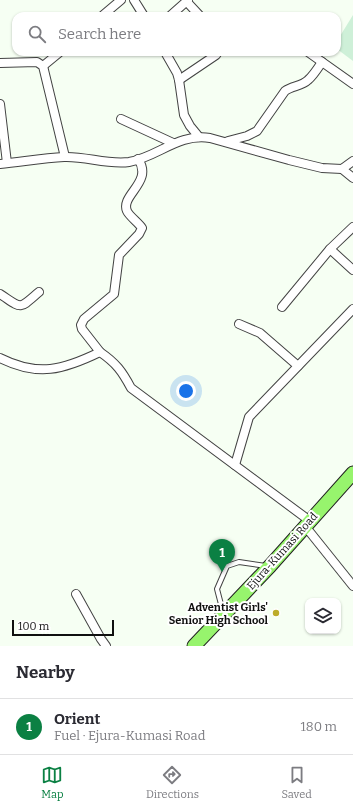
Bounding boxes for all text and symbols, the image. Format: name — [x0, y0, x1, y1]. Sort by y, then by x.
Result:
search box — [12, 12, 341, 56]
icon: search — [26, 23, 48, 45]
text: Search here — [58, 25, 141, 43]
your location — [176, 381, 196, 401]
street label: Ejura-Kumasi Road — [244, 510, 321, 593]
pin: 1 — [209, 539, 235, 572]
map controls — [305, 598, 341, 634]
button: layers — [305, 598, 341, 634]
place label: Adventist Girls' Senior High School — [169, 601, 269, 627]
marker: Adventist Girls' Senior High School — [271, 608, 281, 618]
scale bar — [12, 618, 114, 637]
text: 100 m — [18, 620, 49, 633]
text: Nearby — [16, 662, 75, 683]
text: Orient — [54, 710, 100, 728]
text: 1 — [26, 719, 32, 734]
text: 180 m — [301, 719, 337, 734]
text: Fuel · Ejura-Kumasi Road — [54, 728, 205, 743]
tab: Map — [41, 764, 63, 801]
tab: Directions — [146, 764, 199, 801]
tab: Saved — [281, 764, 312, 801]

